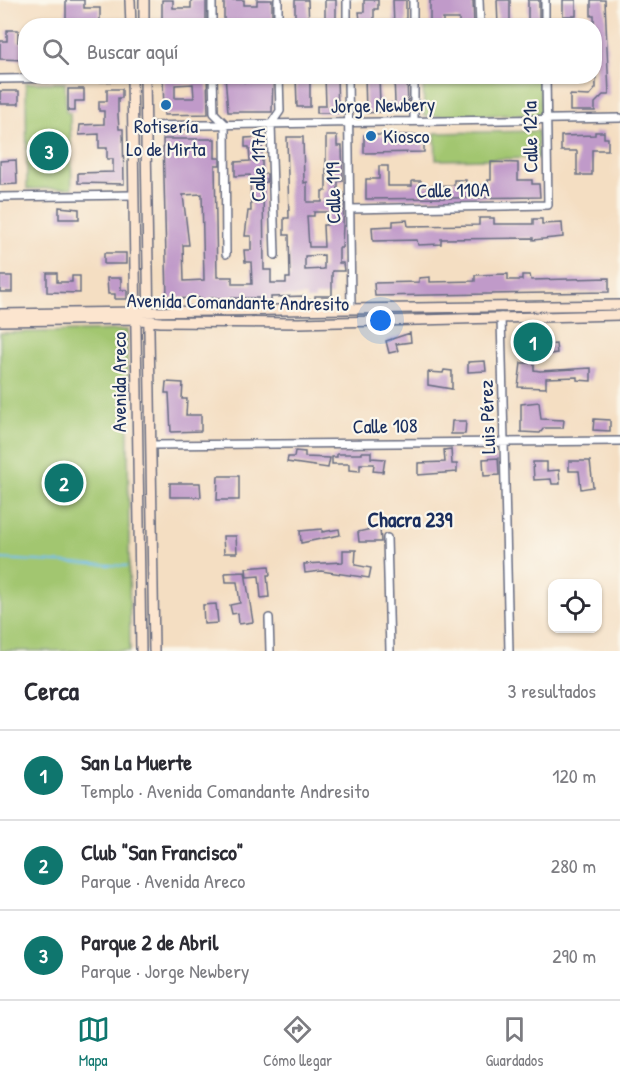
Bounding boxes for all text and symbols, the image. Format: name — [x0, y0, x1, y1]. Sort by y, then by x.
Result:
search box — [18, 18, 602, 84]
icon: search — [39, 35, 72, 68]
text: Buscar aquí — [87, 36, 179, 66]
street label: Jorge Newbery — [330, 90, 436, 119]
marker: Rotisería Lo de Mirta — [159, 98, 173, 112]
street label: Calle 121a — [515, 101, 544, 173]
place label: Rotisería Lo de Mirta — [126, 112, 206, 162]
place label: Kiosco — [383, 122, 430, 149]
pin: 3 — [29, 128, 68, 174]
street label: Calle 117A — [244, 128, 271, 202]
marker: Kiosco — [364, 129, 378, 143]
street label: Calle 119 — [318, 162, 347, 224]
street label: Calle 110A — [416, 175, 490, 204]
street label: Avenida Comandante Andresito — [127, 286, 349, 317]
your location — [366, 306, 395, 335]
pin: 1 — [514, 320, 552, 364]
street label: Avenida Areco — [105, 332, 132, 432]
street label: Luis Pérez — [472, 379, 501, 454]
street label: Calle 108 — [352, 411, 418, 440]
pin: 2 — [44, 460, 84, 506]
district label: Chacra 239 — [368, 505, 453, 534]
map controls — [548, 579, 602, 633]
button: locate — [548, 579, 602, 633]
text: Cerca — [24, 673, 79, 708]
text: 3 resultados — [507, 677, 596, 704]
text: San La Muerte — [81, 747, 192, 777]
text: 1 — [40, 762, 47, 789]
text: 120 m — [552, 762, 596, 789]
text: Templo · Avenida Comandante Andresito — [81, 777, 370, 804]
text: Club "San Francisco" — [81, 837, 244, 867]
text: 2 — [39, 852, 48, 879]
text: 280 m — [551, 852, 596, 879]
text: Parque · Avenida Areco — [81, 867, 245, 894]
text: Parque 2 de Abril — [81, 927, 218, 957]
text: 3 — [39, 942, 48, 969]
text: 290 m — [552, 942, 596, 969]
text: Parque · Jorge Newbery — [81, 957, 249, 984]
tab: Mapa — [77, 1013, 110, 1071]
tab: Cómo llegar — [263, 1013, 332, 1071]
tab: Guardados — [485, 1013, 543, 1071]

